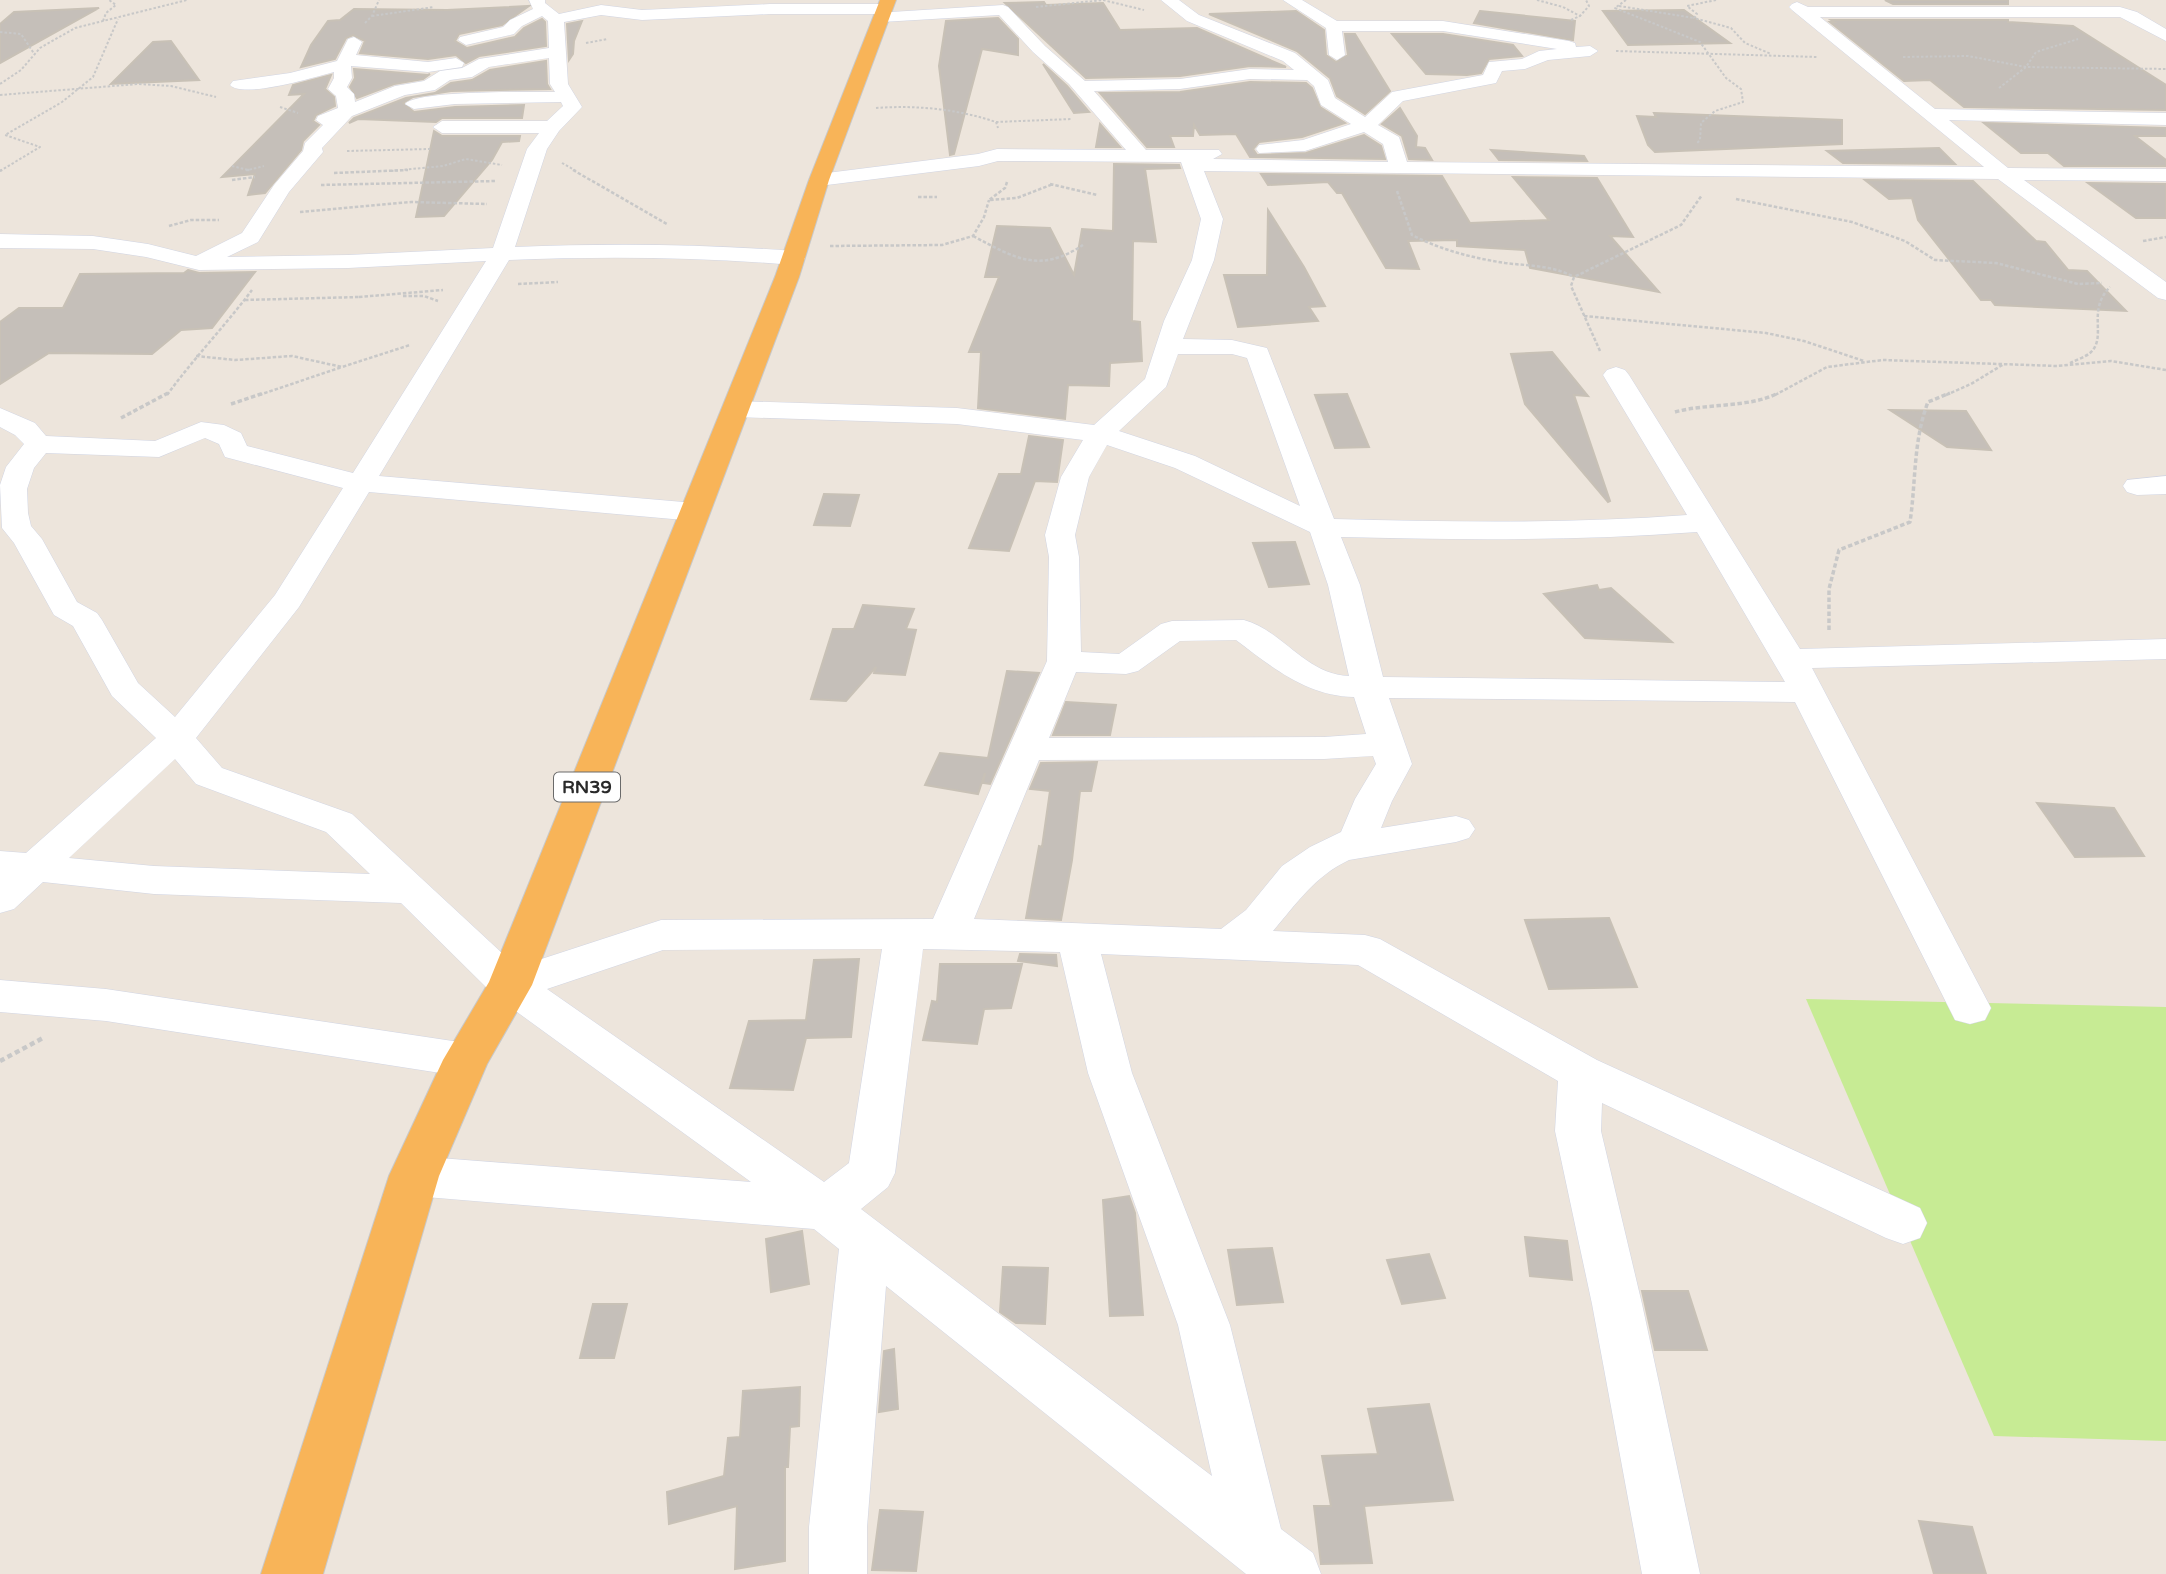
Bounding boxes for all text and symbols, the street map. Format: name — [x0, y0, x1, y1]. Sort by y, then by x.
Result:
road number: RN39 — [554, 772, 620, 802]

